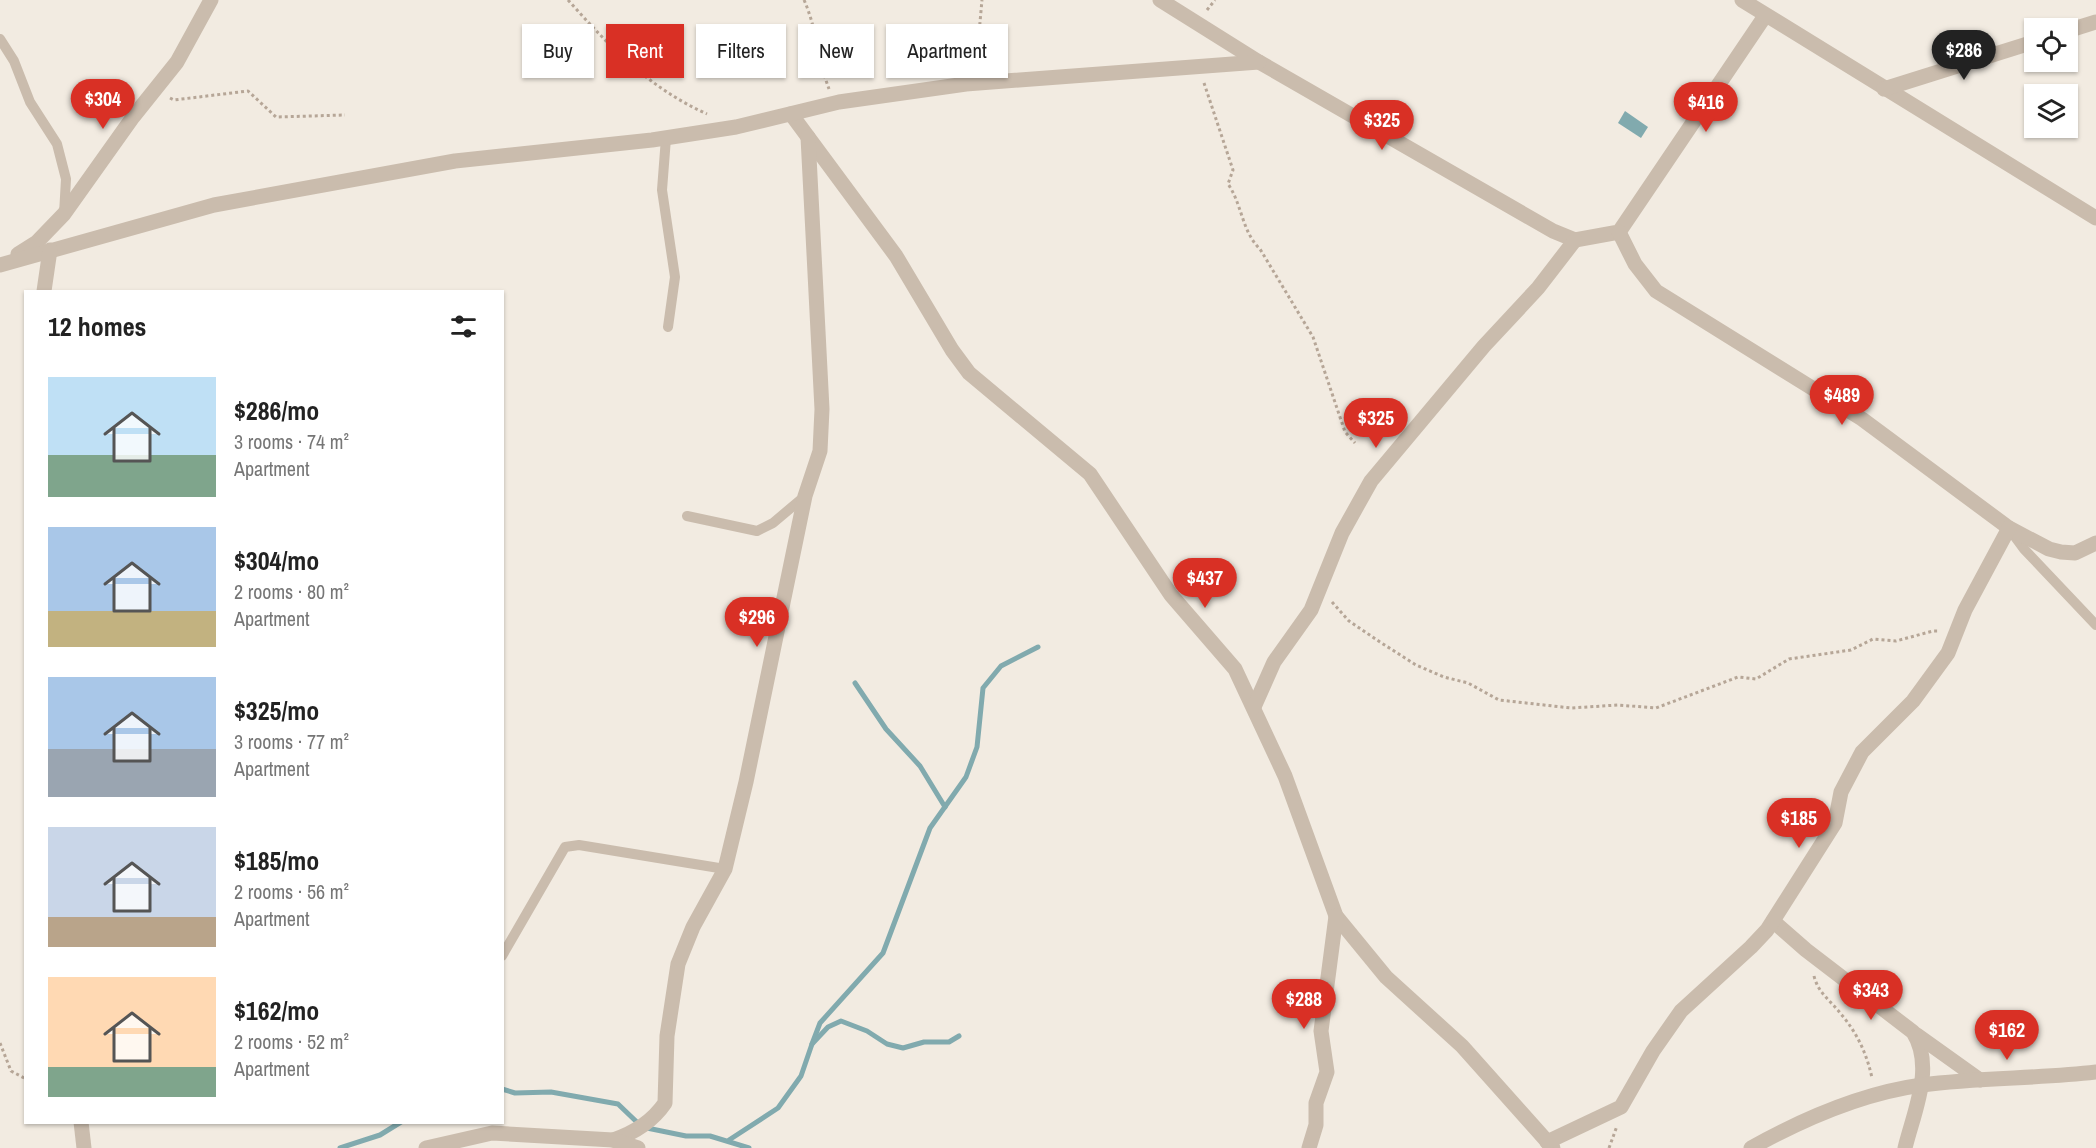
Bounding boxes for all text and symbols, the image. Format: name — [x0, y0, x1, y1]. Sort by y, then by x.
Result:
map controls — [2024, 18, 2078, 138]
button: locate — [2024, 18, 2078, 72]
chip: Buy — [522, 24, 594, 78]
chip: Rent — [606, 24, 684, 78]
chip: Filters — [696, 24, 786, 78]
chip: New — [798, 24, 874, 78]
chip: Apartment — [886, 24, 1008, 78]
pin: $286 — [1928, 30, 2000, 81]
text: $286 — [1946, 36, 1982, 63]
pin: $304 — [67, 79, 139, 130]
pin: $416 — [1670, 82, 1742, 133]
button: layers — [2024, 84, 2078, 138]
text: $304 — [85, 85, 121, 112]
text: $416 — [1688, 88, 1724, 115]
pin: $325 — [1346, 100, 1418, 151]
text: $325 — [1364, 106, 1400, 133]
text: 12 homes — [48, 309, 146, 344]
icon: filters — [447, 310, 480, 343]
pin: $489 — [1806, 375, 1878, 426]
text: $489 — [1824, 381, 1860, 408]
text: $286/mo — [234, 393, 319, 428]
pin: $325 — [1340, 398, 1412, 449]
icon: home — [96, 401, 168, 473]
text: $325 — [1358, 404, 1394, 431]
text: 3 rooms · 74 m² — [234, 428, 349, 455]
text: Apartment — [234, 455, 310, 482]
text: $304/mo — [234, 543, 319, 578]
icon: home — [96, 551, 168, 623]
pin: $437 — [1169, 558, 1241, 609]
text: $437 — [1187, 564, 1223, 591]
text: 2 rooms · 80 m² — [234, 578, 349, 605]
pin: $296 — [721, 597, 793, 648]
text: $296 — [739, 603, 775, 630]
text: Apartment — [234, 605, 310, 632]
text: $325/mo — [234, 693, 319, 728]
icon: home — [96, 701, 168, 773]
text: 3 rooms · 77 m² — [234, 728, 349, 755]
text: Apartment — [234, 755, 310, 782]
pin: $185 — [1763, 798, 1835, 849]
text: $185 — [1781, 804, 1817, 831]
text: $185/mo — [234, 843, 319, 878]
icon: home — [96, 851, 168, 923]
text: 2 rooms · 56 m² — [234, 878, 349, 905]
text: Apartment — [234, 905, 310, 932]
pin: $343 — [1835, 970, 1907, 1021]
text: $343 — [1853, 976, 1889, 1003]
pin: $288 — [1268, 979, 1340, 1030]
text: $288 — [1286, 985, 1322, 1012]
text: $162/mo — [234, 993, 319, 1028]
icon: home — [96, 1001, 168, 1073]
pin: $162 — [1971, 1010, 2043, 1061]
text: $162 — [1989, 1016, 2025, 1043]
text: 2 rooms · 52 m² — [234, 1028, 349, 1055]
text: Apartment — [234, 1055, 310, 1082]

